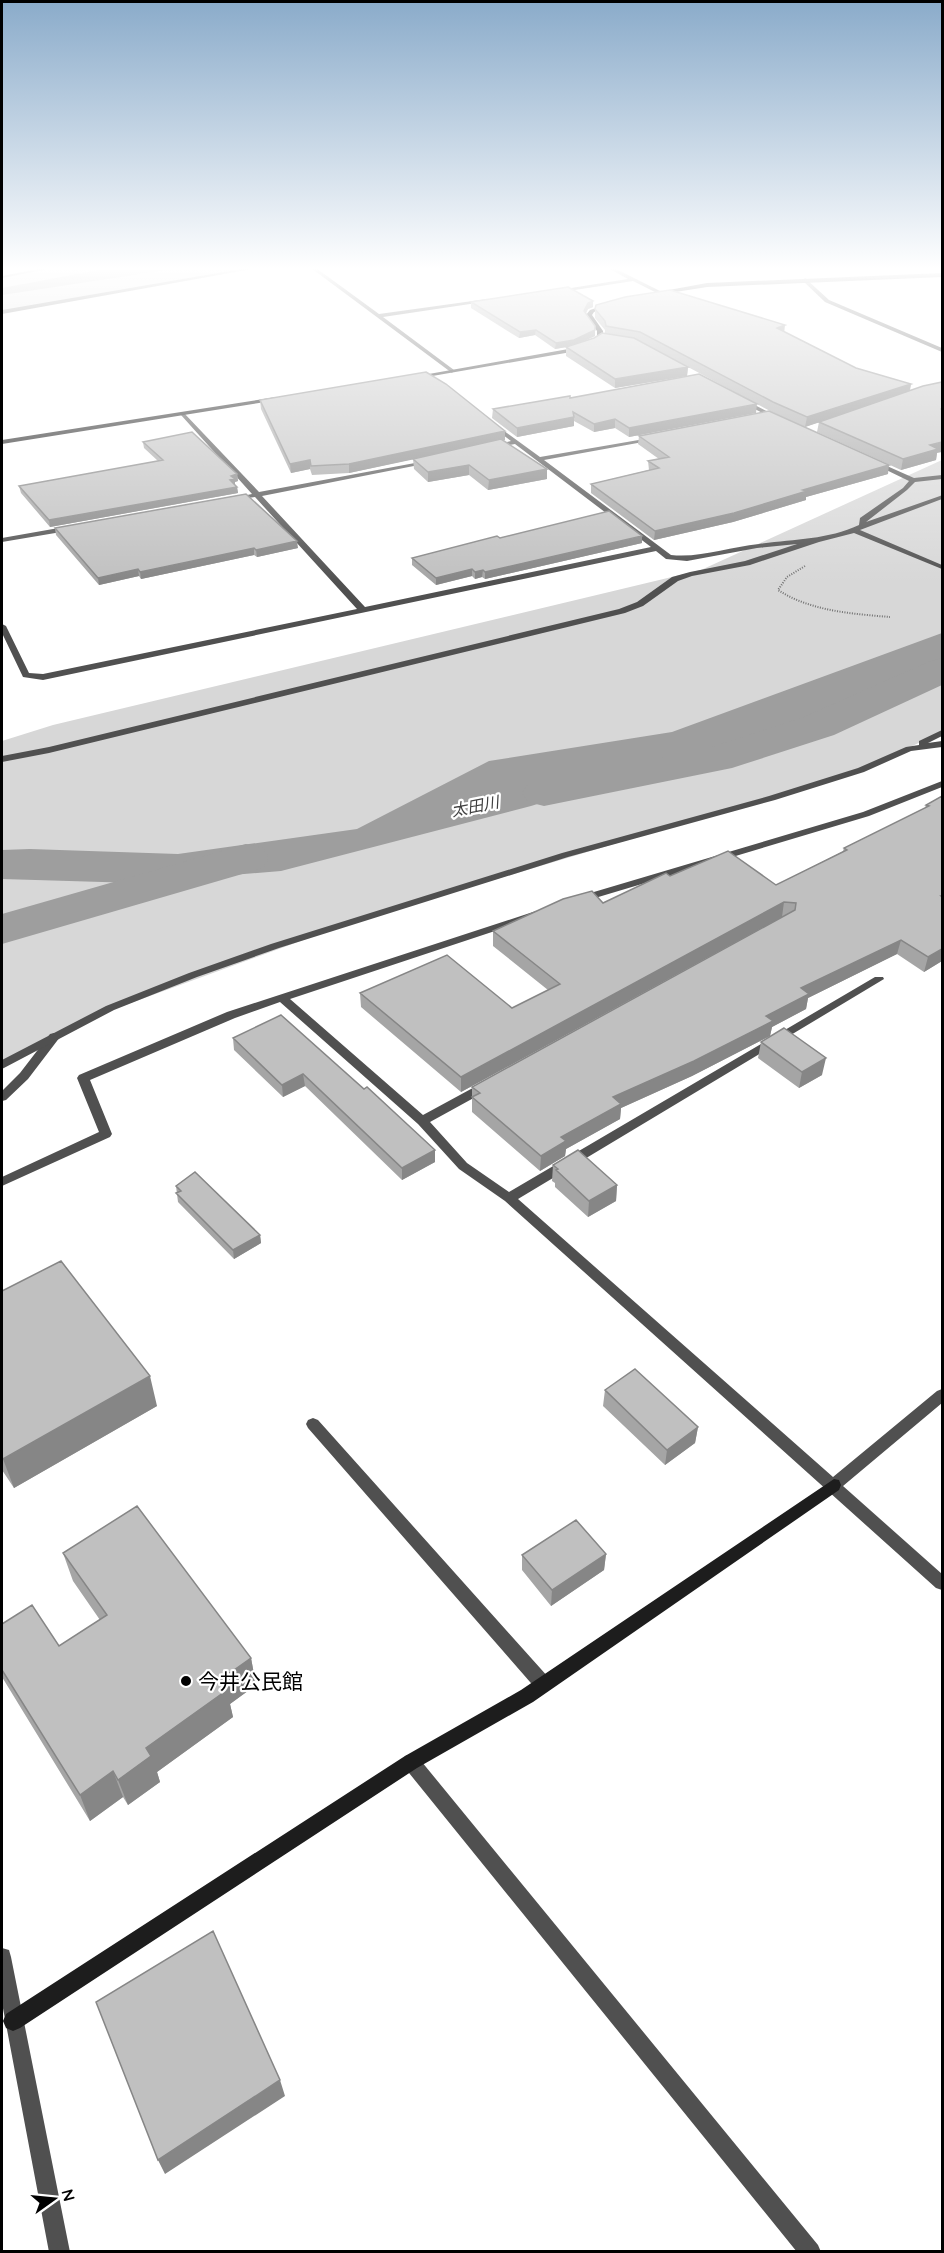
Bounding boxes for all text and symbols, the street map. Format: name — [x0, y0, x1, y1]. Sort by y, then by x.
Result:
water label: 太田川 — [450, 791, 502, 820]
place label: 今井公民館 — [198, 1668, 303, 1694]
marker: 今井公民館 — [179, 1674, 193, 1688]
north arrow — [24, 2169, 84, 2229]
text: N — [57, 2187, 80, 2203]

